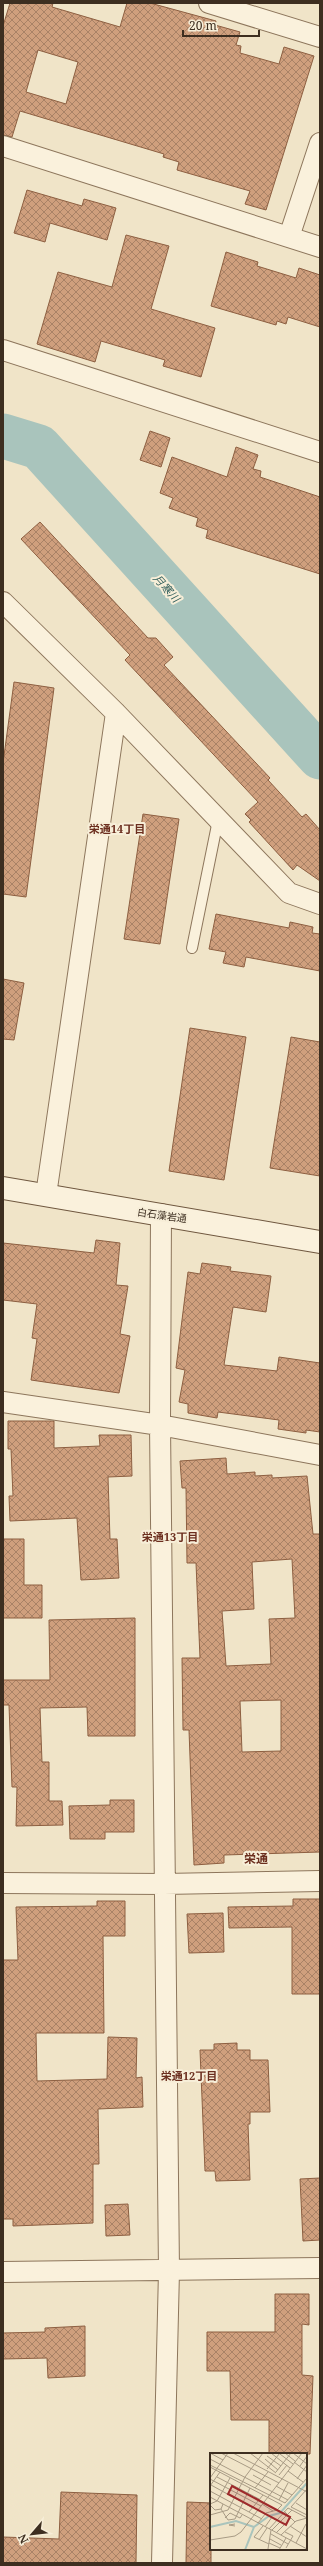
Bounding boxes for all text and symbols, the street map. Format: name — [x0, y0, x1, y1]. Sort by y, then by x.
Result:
scale bar — [183, 12, 259, 38]
text: 20 m — [189, 17, 217, 34]
water label: 月寒川 — [150, 571, 184, 606]
district label: 栄通14丁目 — [89, 821, 145, 836]
street label: 白石藻岩通 — [136, 1205, 188, 1225]
district label: 栄通13丁目 — [142, 1529, 198, 1544]
district label: 栄通 — [244, 1850, 268, 1867]
district label: 栄通12丁目 — [161, 2068, 217, 2083]
inset map — [210, 2453, 307, 2550]
north arrow — [12, 2514, 52, 2554]
text: N — [14, 2531, 31, 2546]

